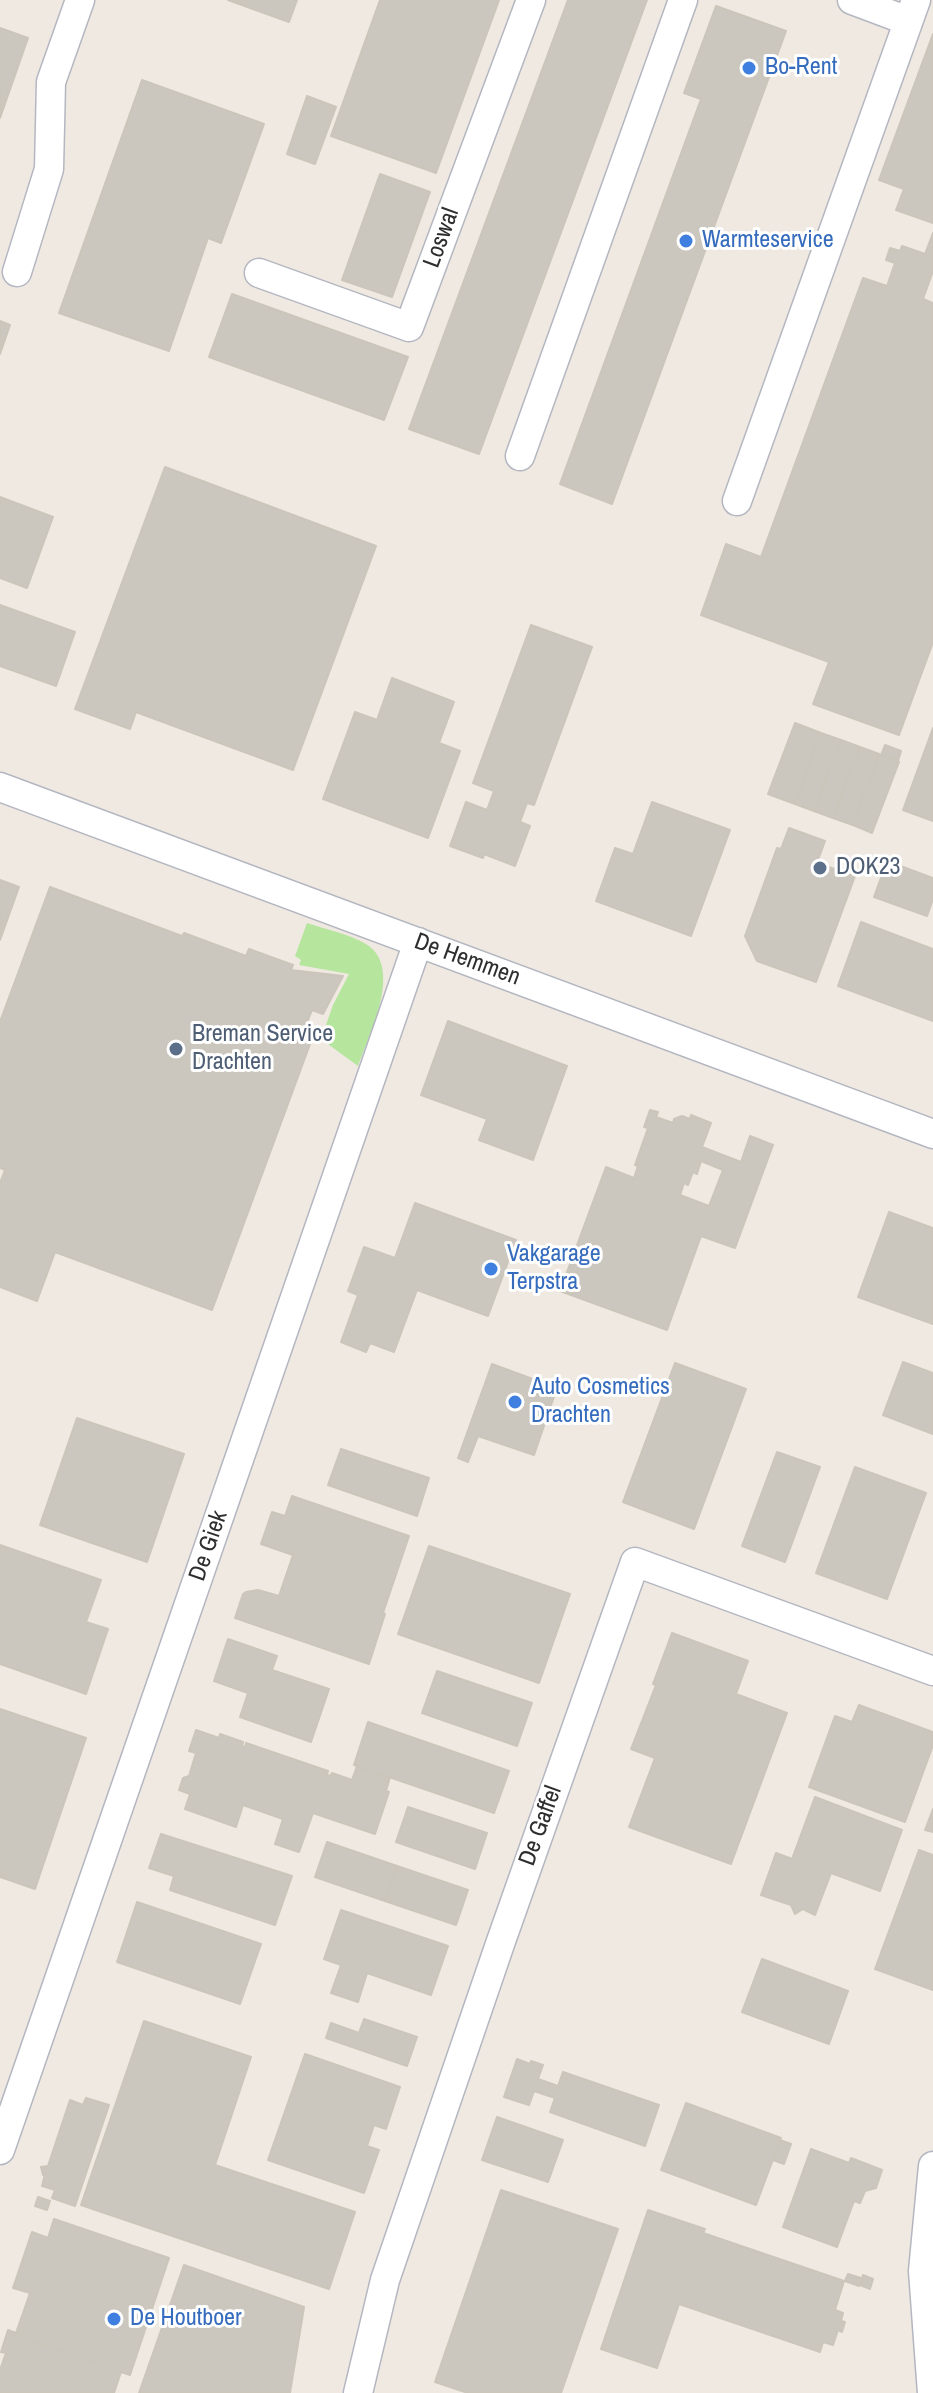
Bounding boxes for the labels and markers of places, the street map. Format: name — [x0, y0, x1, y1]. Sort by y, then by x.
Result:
place label: Bo-Rent — [765, 54, 837, 82]
marker: Bo-Rent — [740, 59, 758, 77]
place label: Warmteservice — [702, 227, 834, 255]
marker: Warmteservice — [677, 232, 695, 250]
place label: DOK23 — [836, 854, 901, 882]
marker: DOK23 — [811, 859, 829, 877]
place label: Breman Service Drachten — [192, 1021, 333, 1077]
marker: Breman Service Drachten — [167, 1040, 185, 1058]
place label: Vakgarage Terpstra — [507, 1241, 601, 1297]
marker: Vakgarage Terpstra — [482, 1260, 500, 1278]
place label: Auto Cosmetics Drachten — [531, 1374, 670, 1430]
marker: Auto Cosmetics Drachten — [506, 1393, 524, 1411]
place label: De Houtboer — [130, 2305, 242, 2333]
marker: De Houtboer — [105, 2310, 123, 2328]

